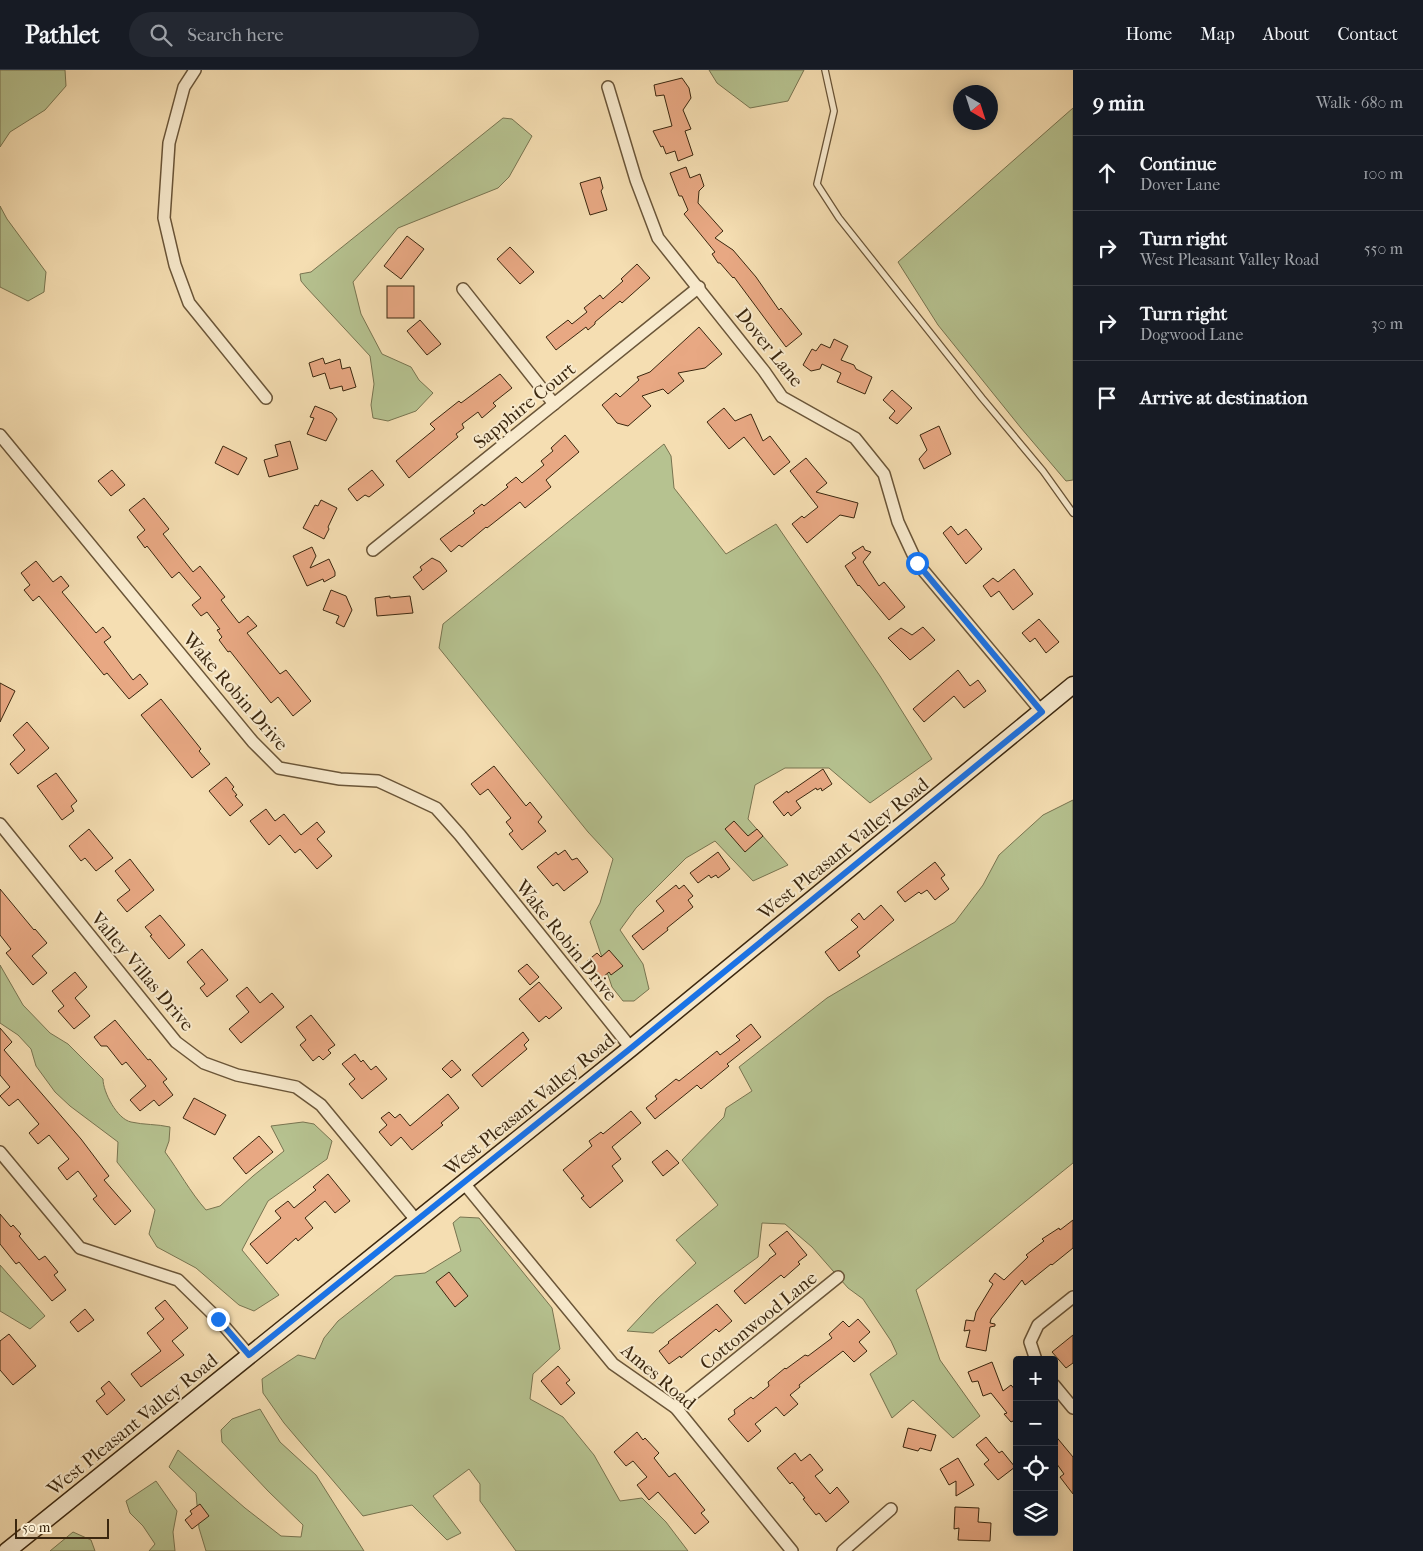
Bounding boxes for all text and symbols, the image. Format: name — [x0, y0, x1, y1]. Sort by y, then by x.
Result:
search box — [129, 12, 479, 57]
text: Pathlet — [25, 21, 99, 49]
icon: search — [147, 21, 175, 49]
text: Search here — [187, 24, 284, 46]
text: Home — [1125, 24, 1172, 45]
text: Map — [1200, 24, 1235, 45]
text: About — [1263, 24, 1309, 45]
text: Contact — [1337, 24, 1398, 45]
north arrow — [953, 85, 998, 130]
text: 9 min — [1093, 91, 1144, 115]
text: Walk · 680 m — [1316, 93, 1403, 112]
text: Continue — [1140, 153, 1216, 175]
icon: ahead — [1093, 159, 1121, 187]
text: 100 m — [1363, 164, 1403, 183]
text: Dover Lane — [1140, 175, 1220, 194]
text: Turn right — [1140, 228, 1227, 250]
icon: right — [1093, 234, 1121, 262]
text: 550 m — [1364, 239, 1403, 258]
text: West Pleasant Valley Road — [1140, 250, 1319, 269]
text: Turn right — [1140, 303, 1227, 325]
street label: Dover Lane — [731, 304, 808, 392]
icon: right — [1093, 309, 1121, 337]
text: 30 m — [1371, 314, 1403, 333]
text: Dogwood Lane — [1140, 325, 1243, 344]
street label: Sapphire Court — [469, 358, 580, 454]
icon: arrive — [1093, 384, 1121, 412]
text: Arrive at destination — [1140, 387, 1308, 409]
route start — [906, 552, 929, 575]
street label: Wake Robin Drive — [177, 627, 292, 755]
street label: West Pleasant Valley Road — [753, 773, 934, 925]
street label: Wake Robin Drive — [510, 875, 622, 1006]
street label: Valley Villas Drive — [85, 907, 198, 1036]
street label: West Pleasant Valley Road — [439, 1029, 620, 1181]
street label: Cottonwood Lane — [696, 1267, 822, 1375]
route end — [207, 1308, 230, 1331]
street label: Ames Road — [616, 1339, 701, 1415]
street label: West Pleasant Valley Road — [42, 1349, 223, 1501]
map controls — [1013, 1356, 1058, 1536]
button: + — [1013, 1356, 1058, 1401]
button: − — [1013, 1401, 1058, 1446]
button: locate — [1013, 1446, 1058, 1491]
button: layers — [1013, 1491, 1058, 1536]
scale bar — [15, 1516, 109, 1539]
text: 50 m — [22, 1519, 50, 1536]

